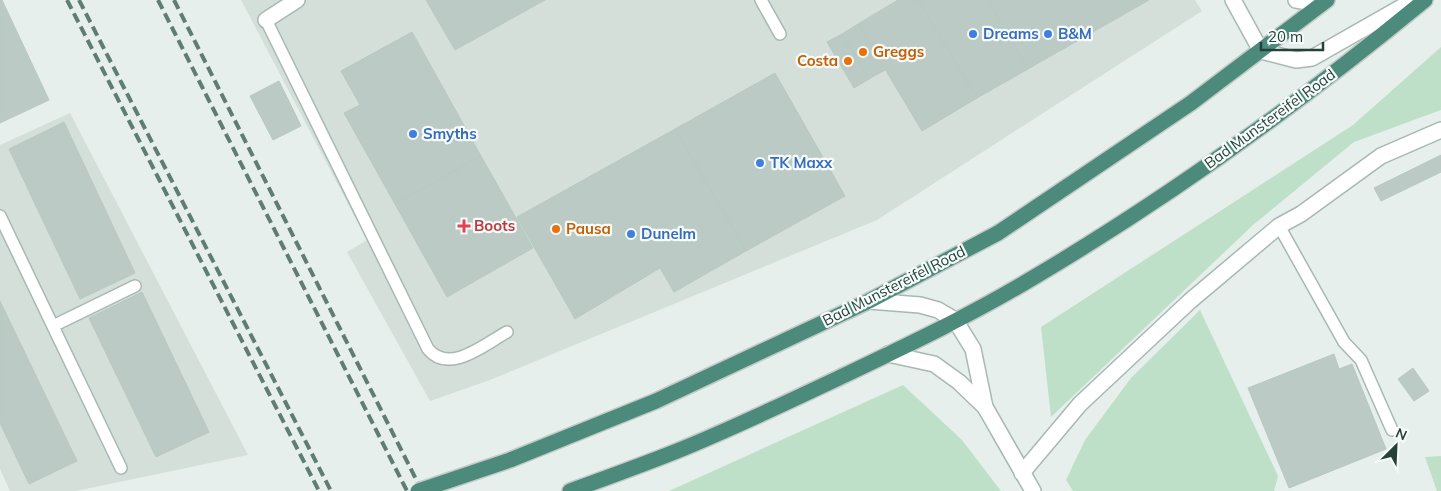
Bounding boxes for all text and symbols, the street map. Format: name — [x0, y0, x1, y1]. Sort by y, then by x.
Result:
scale bar — [1261, 20, 1324, 52]
place label: Dreams — [983, 24, 1039, 43]
place label: B&M — [1058, 24, 1092, 43]
text: 20 m — [1268, 27, 1303, 46]
marker: Dreams — [967, 28, 979, 40]
marker: B&M — [1042, 28, 1054, 40]
place label: Greggs — [873, 42, 924, 61]
marker: Greggs — [857, 46, 869, 58]
place label: Costa — [797, 51, 838, 70]
marker: Costa — [842, 55, 854, 67]
street label: Bad Munstereifel Road — [1200, 65, 1339, 173]
place label: Smyths — [423, 124, 477, 143]
marker: Smyths — [407, 128, 419, 140]
place label: TK Maxx — [770, 153, 833, 172]
marker: TK Maxx — [754, 157, 766, 169]
place label: Boots — [474, 216, 515, 235]
place label: Pausa — [566, 219, 611, 238]
marker: Boots — [458, 220, 470, 232]
marker: Pausa — [550, 223, 562, 235]
place label: Dunelm — [641, 224, 696, 243]
marker: Dunelm — [625, 228, 637, 240]
street label: Bad Munstereifel Road — [819, 241, 968, 330]
north arrow — [1371, 421, 1421, 471]
text: N — [1393, 424, 1410, 444]

